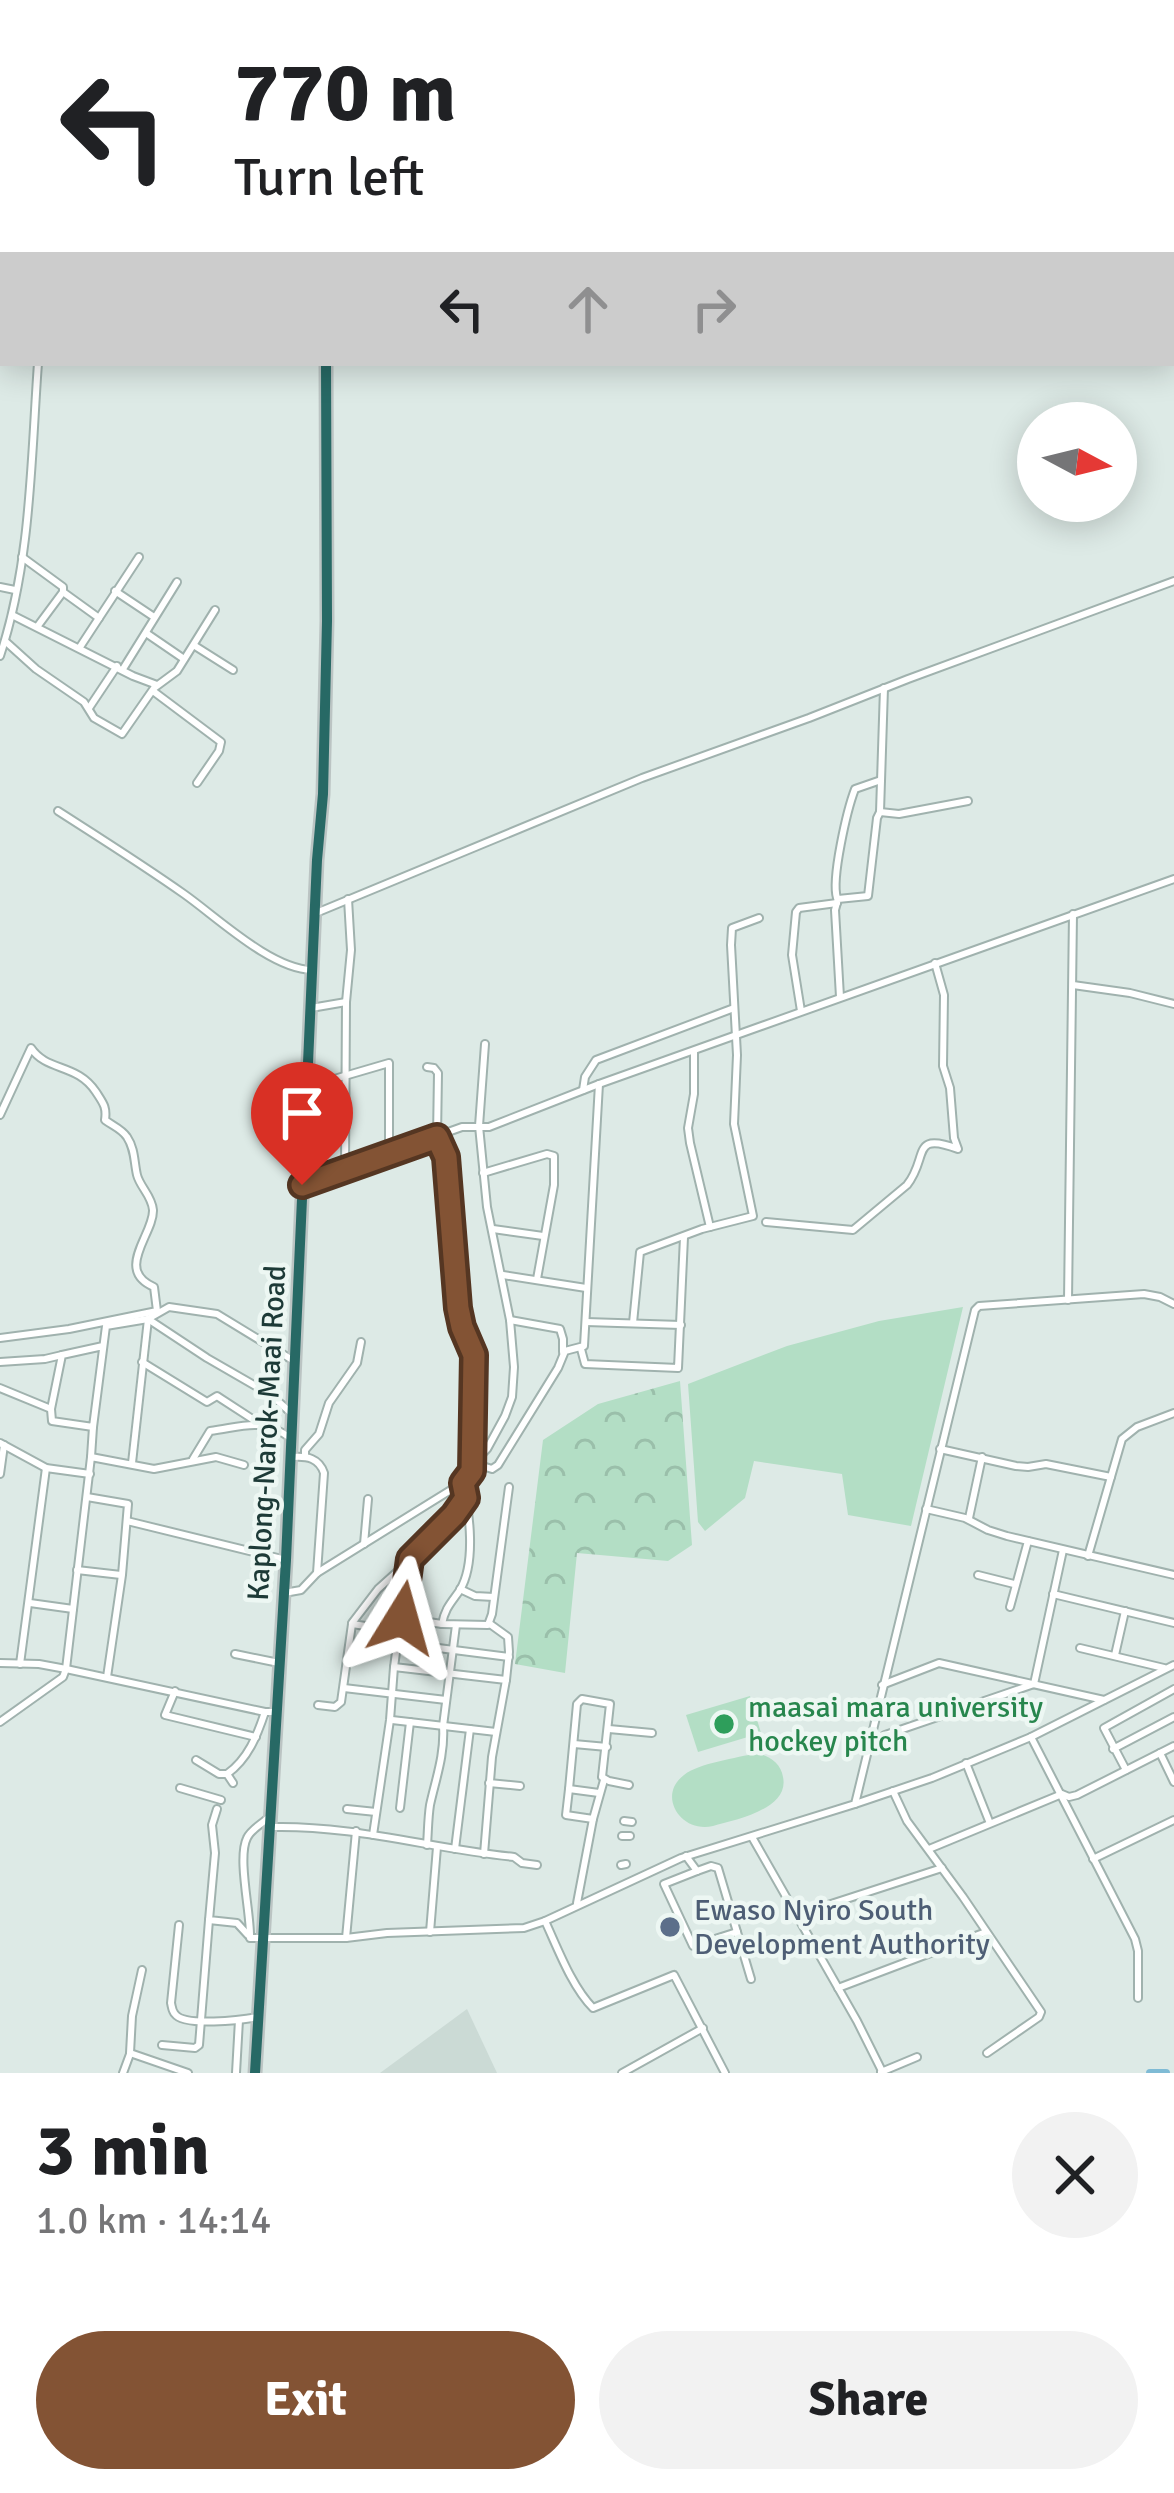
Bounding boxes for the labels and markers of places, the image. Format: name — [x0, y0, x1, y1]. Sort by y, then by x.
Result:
pin — [251, 1062, 353, 1185]
place label: maasai mara university hockey pitch — [748, 1689, 1043, 1760]
marker: maasai mara university hockey pitch — [711, 1711, 737, 1737]
place label: Ewaso Nyiro South Development Authority — [694, 1892, 990, 1963]
marker: Ewaso Nyiro South Development Authority — [657, 1914, 683, 1940]

